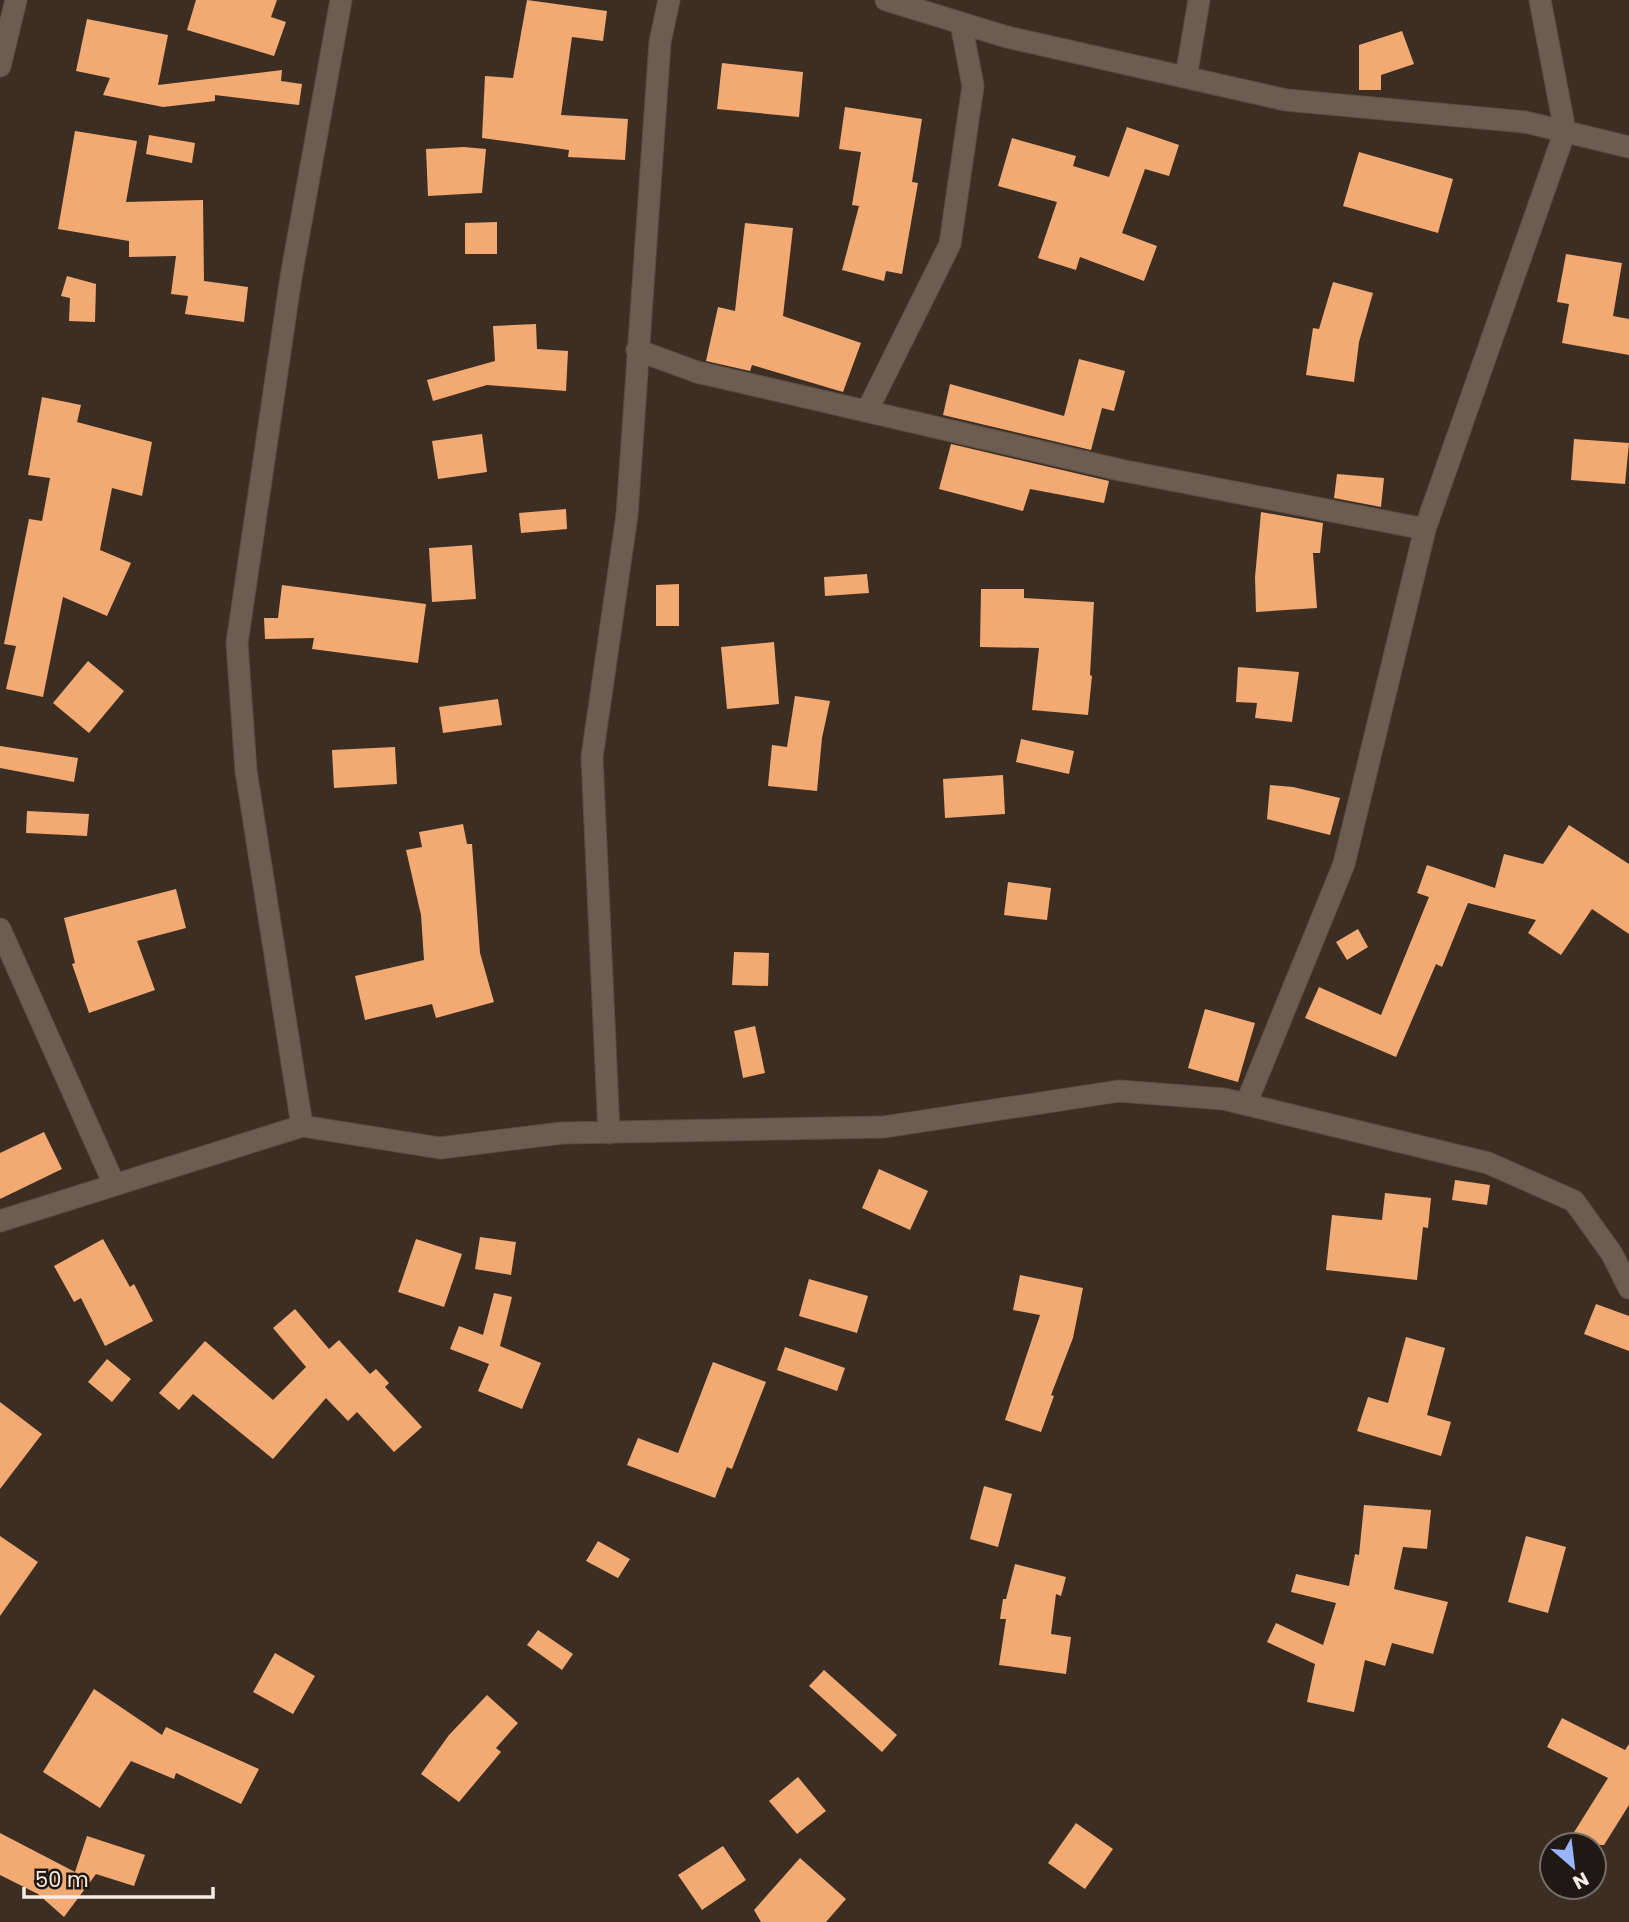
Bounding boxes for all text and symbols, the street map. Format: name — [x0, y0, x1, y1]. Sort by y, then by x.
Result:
north arrow — [1538, 1831, 1608, 1901]
scale bar — [24, 1856, 214, 1900]
text: 50 m — [35, 1865, 89, 1894]
text: N — [1568, 1865, 1593, 1896]

